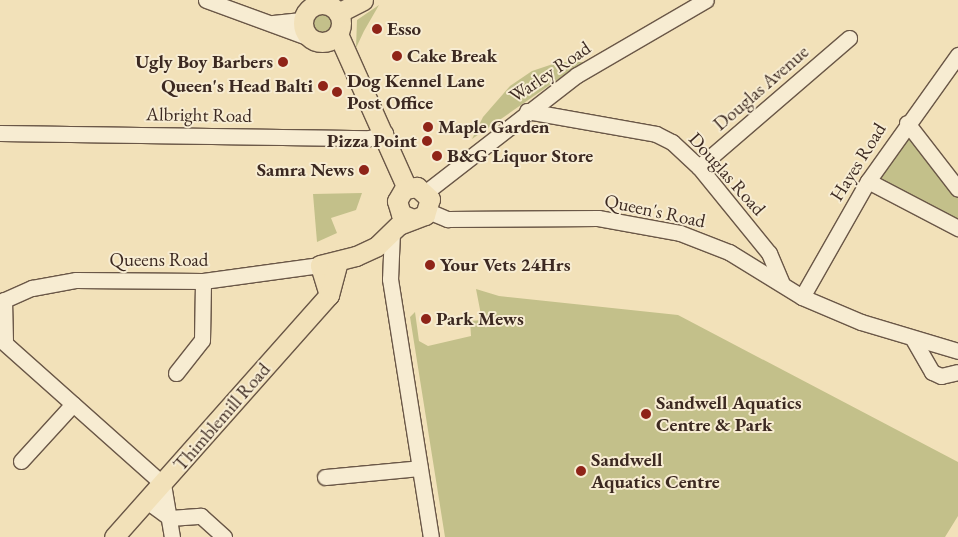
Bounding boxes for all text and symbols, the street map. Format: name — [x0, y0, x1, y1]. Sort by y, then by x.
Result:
place label: Esso — [387, 18, 421, 40]
marker: Esso — [371, 23, 383, 35]
street label: Warley Road — [505, 36, 595, 108]
street label: Douglas Avenue — [709, 40, 813, 136]
place label: Cake Break — [407, 45, 497, 67]
marker: Cake Break — [391, 50, 403, 62]
place label: Ugly Boy Barbers — [135, 51, 273, 73]
marker: Ugly Boy Barbers — [277, 56, 289, 68]
place label: Dog Kennel Lane Post Office — [347, 70, 485, 114]
place label: Queen's Head Balti — [161, 75, 313, 97]
marker: Queen's Head Balti — [317, 80, 329, 92]
marker: Dog Kennel Lane Post Office — [331, 86, 343, 98]
street label: Albright Road — [146, 103, 252, 127]
place label: Maple Garden — [438, 116, 550, 138]
street label: Hayes Road — [825, 119, 891, 205]
marker: Maple Garden — [422, 121, 434, 133]
street label: Douglas Road — [684, 128, 770, 220]
place label: Pizza Point — [327, 130, 417, 152]
marker: Pizza Point — [421, 135, 433, 147]
place label: B&G Liquor Store — [447, 145, 593, 167]
marker: B&G Liquor Store — [431, 150, 443, 162]
place label: Samra News — [257, 159, 354, 181]
marker: Samra News — [358, 164, 370, 176]
street label: Queen's Road — [602, 189, 708, 233]
street label: Queens Road — [110, 249, 208, 271]
place label: Your Vets 24Hrs — [440, 254, 571, 276]
marker: Your Vets 24Hrs — [424, 259, 436, 271]
place label: Park Mews — [436, 308, 524, 330]
marker: Park Mews — [420, 313, 432, 325]
street label: Thimblemill Road — [169, 358, 275, 476]
place label: Sandwell Aquatics Centre & Park — [656, 392, 802, 436]
marker: Sandwell Aquatics Centre & Park — [640, 408, 652, 420]
place label: Sandwell Aquatics Centre — [591, 449, 720, 493]
marker: Sandwell Aquatics Centre — [575, 465, 587, 477]

